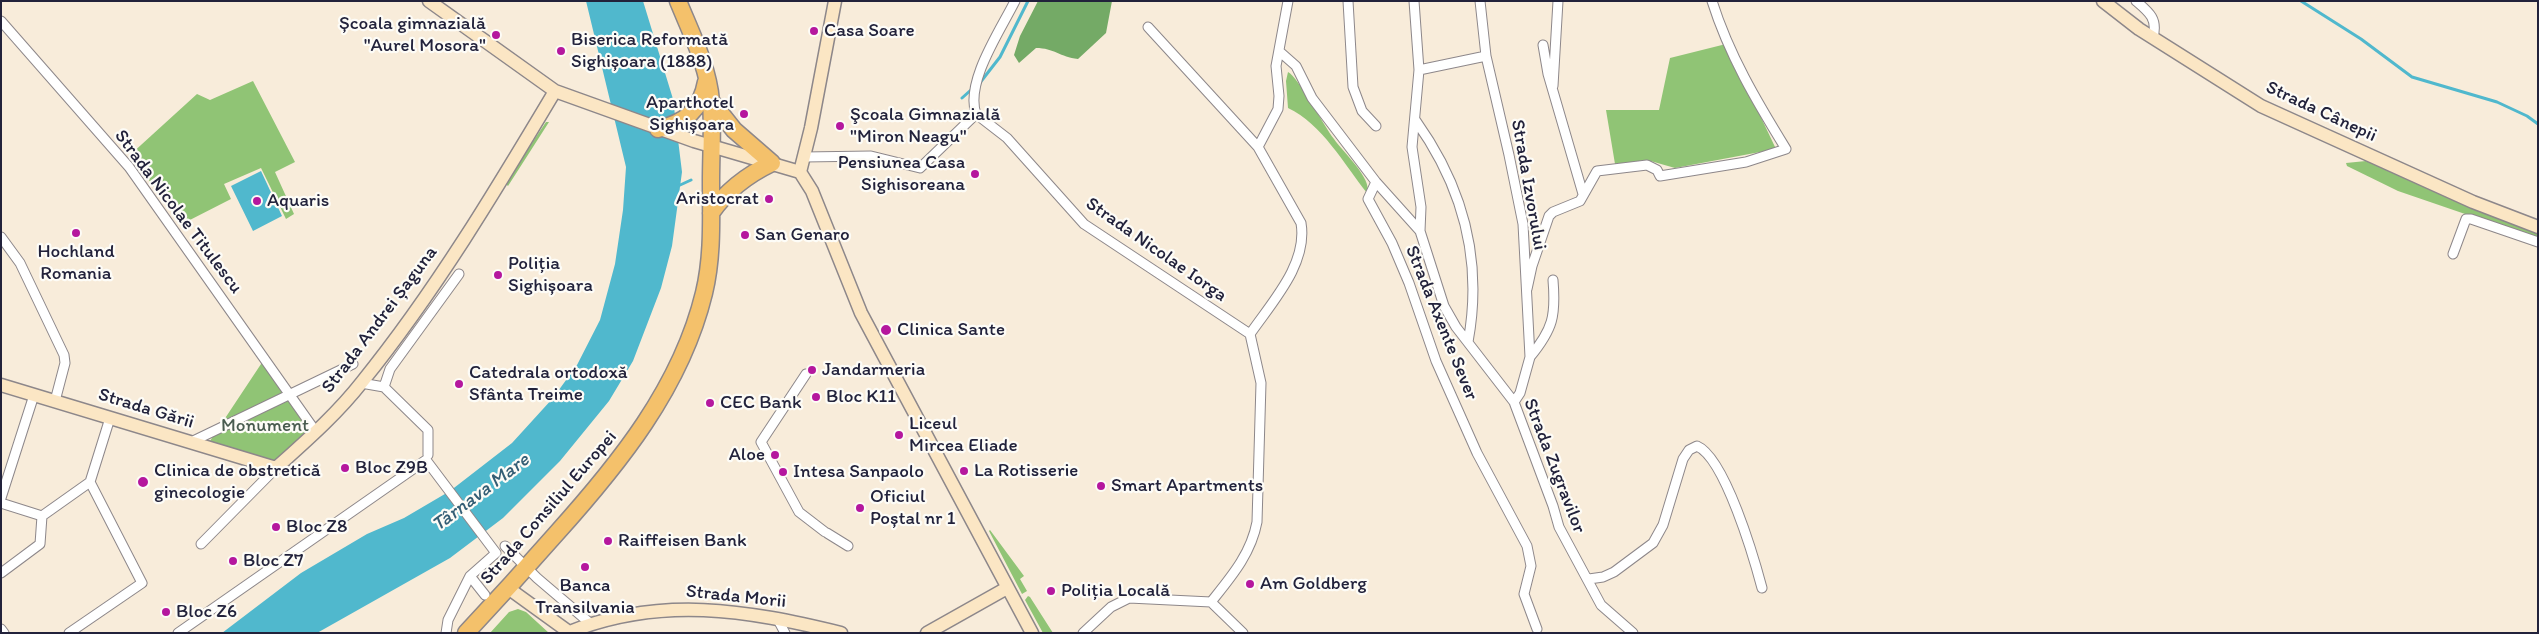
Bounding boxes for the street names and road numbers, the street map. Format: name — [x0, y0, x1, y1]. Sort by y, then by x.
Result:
street label: Strada Cânepii — [2262, 76, 2380, 148]
street label: Strada Izvorului — [1505, 118, 1551, 252]
street label: Strada Nicolae Titulescu — [109, 126, 247, 298]
street label: Strada Nicolae Iorga — [1081, 193, 1231, 307]
street label: Strada Andrei Șaguna — [317, 242, 443, 398]
street label: Strada Axente Sever — [1400, 242, 1482, 404]
street label: Strada Gării — [95, 384, 197, 434]
street label: Strada Zugravilor — [1518, 395, 1590, 537]
street label: Strada Consiliul Europei — [476, 426, 622, 590]
street label: Strada Morii — [685, 580, 787, 614]

